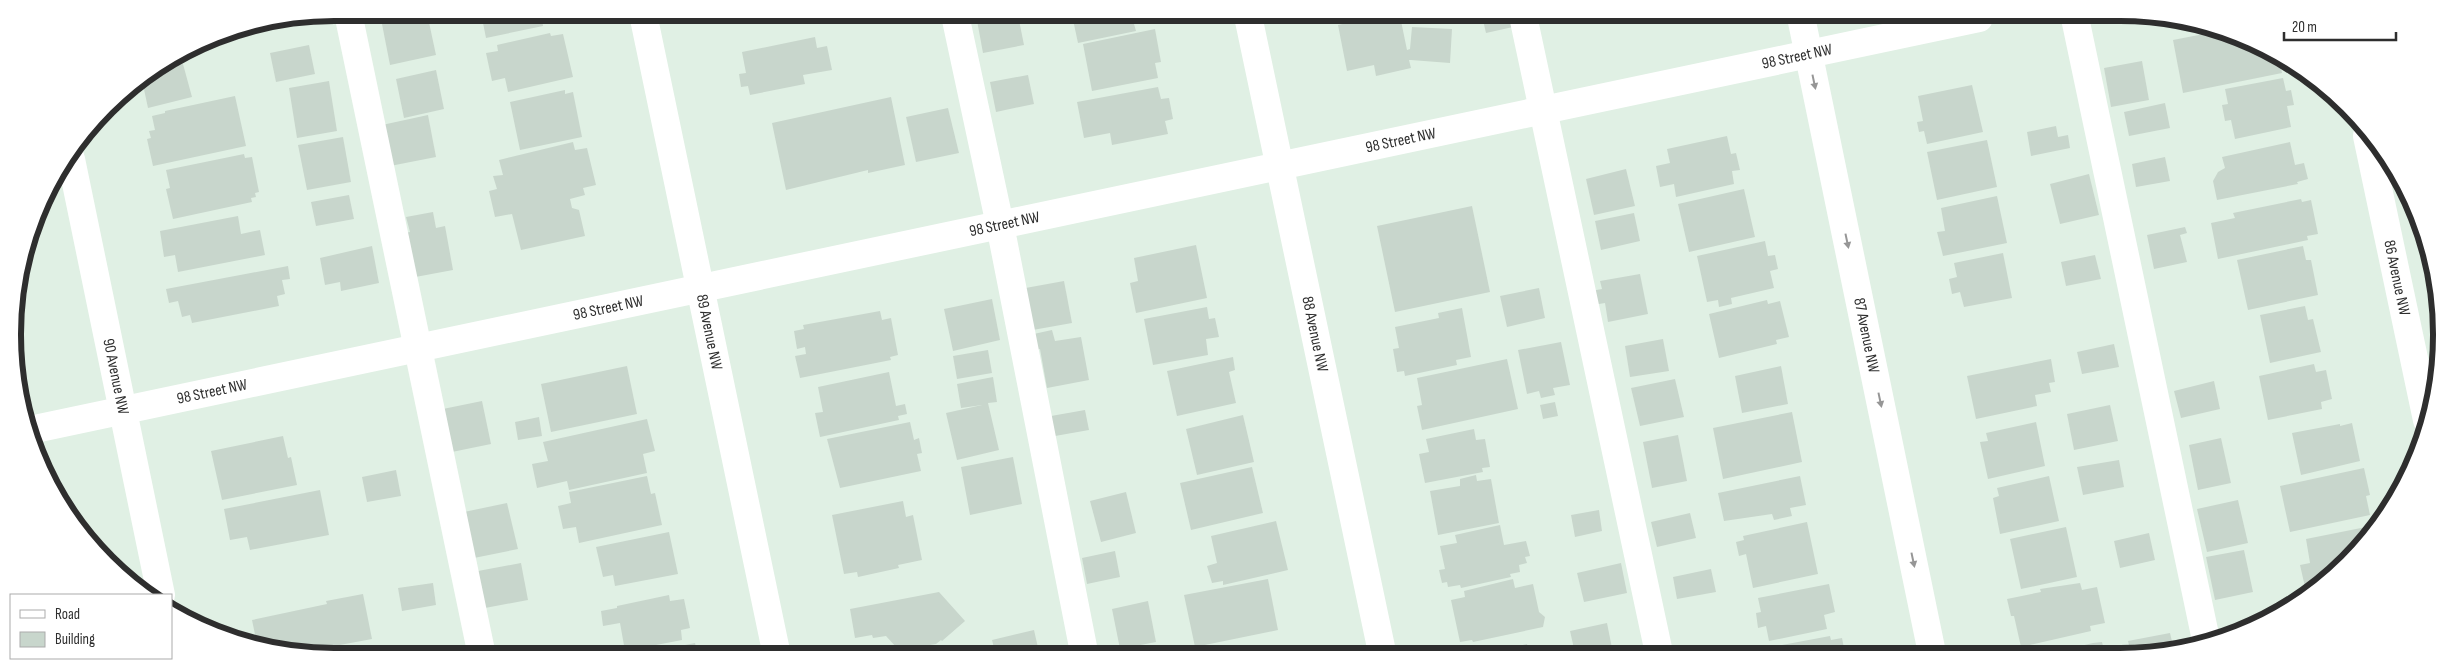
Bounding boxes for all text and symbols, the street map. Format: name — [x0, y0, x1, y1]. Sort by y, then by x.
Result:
scale bar — [2284, 10, 2396, 42]
text: 20 m — [2292, 18, 2317, 37]
street label: 98 Street NW — [1760, 40, 1835, 73]
one-way arrow — [1810, 75, 1818, 90]
street label: 98 Street NW — [1364, 123, 1438, 157]
street label: 98 Street NW — [967, 207, 1042, 241]
one-way arrow — [1843, 234, 1851, 249]
street label: 86 Avenue NW — [2380, 238, 2414, 318]
street label: 98 Street NW — [571, 291, 646, 324]
street label: 89 Avenue NW — [692, 293, 727, 372]
street label: 88 Avenue NW — [1298, 294, 1332, 374]
street label: 87 Avenue NW — [1850, 296, 1884, 375]
street label: 90 Avenue NW — [99, 337, 133, 417]
street label: 98 Street NW — [175, 375, 250, 408]
one-way arrow — [1876, 393, 1884, 408]
one-way arrow — [1909, 552, 1917, 567]
legend — [10, 594, 172, 659]
text: Road — [55, 605, 80, 624]
text: Building — [55, 630, 95, 649]

